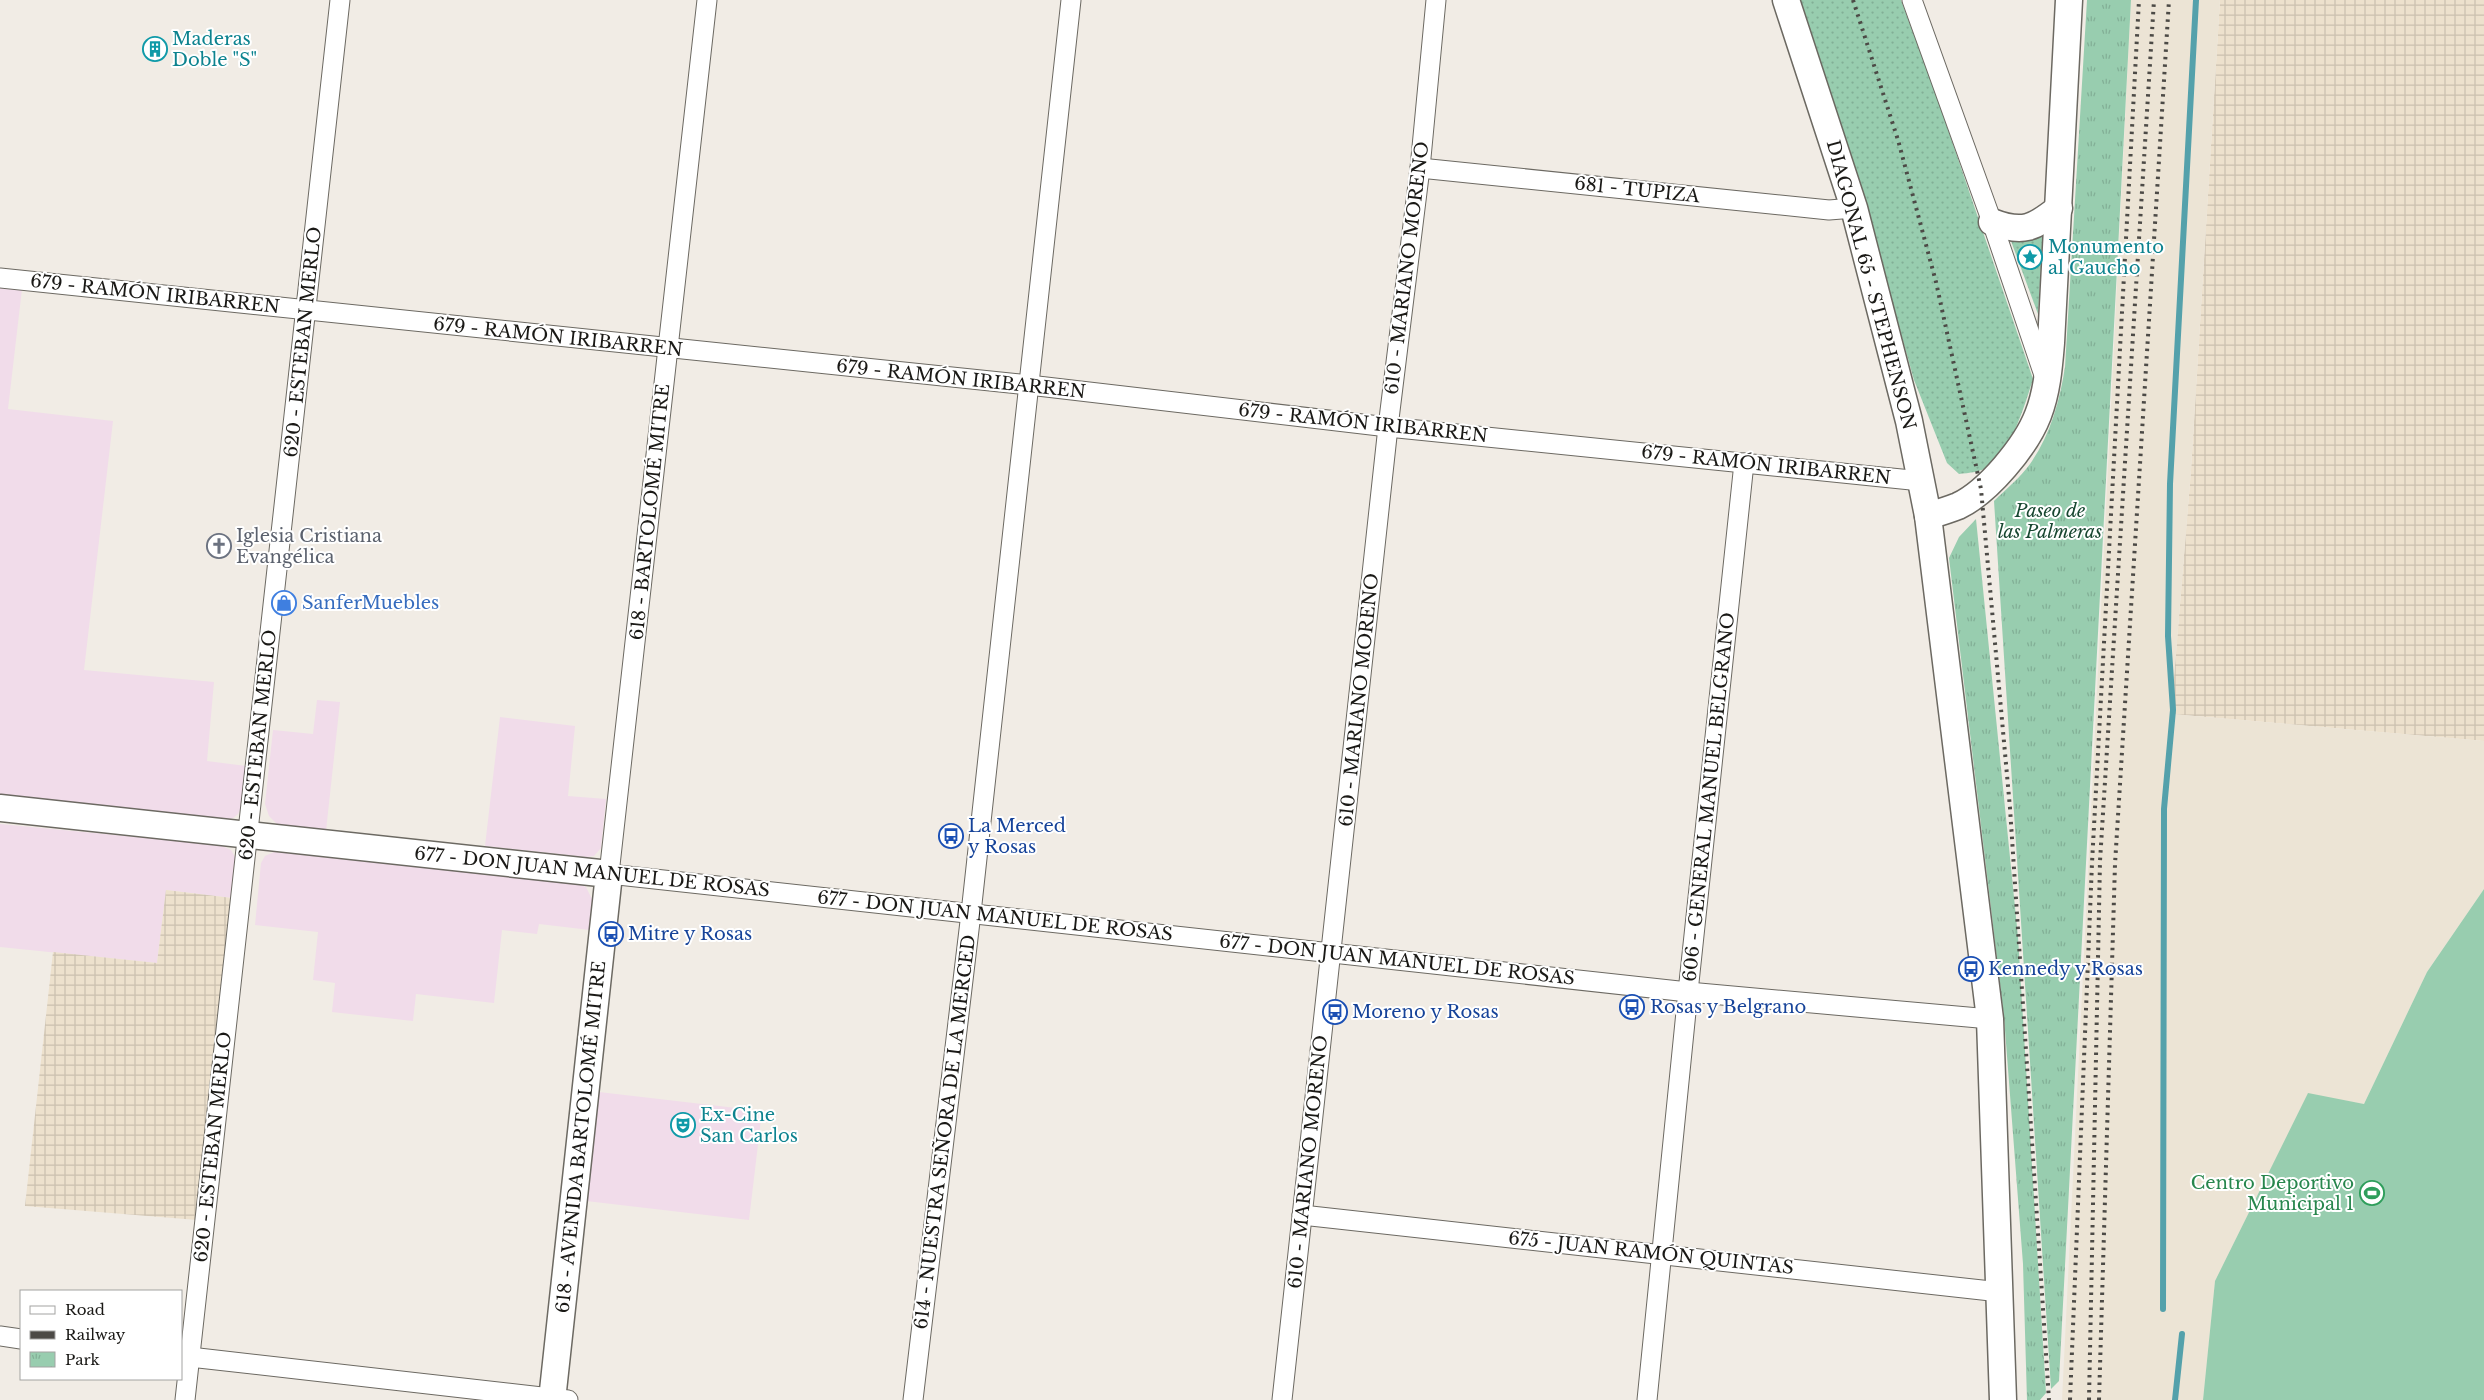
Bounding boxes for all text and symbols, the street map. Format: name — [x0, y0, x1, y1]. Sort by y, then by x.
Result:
place label: Maderas Doble "S" — [172, 28, 257, 71]
building icon: Maderas Doble "S" — [142, 36, 168, 62]
street label: DIAGONAL 65 - STEPHENSON — [1822, 138, 1920, 432]
street label: 610 - MARIANO MORENO — [1381, 140, 1433, 396]
street label: 681 - TUPIZA — [1573, 172, 1702, 208]
street label: 620 - ESTEBAN MERLO — [280, 225, 326, 459]
place label: Monumento al Gaucho — [2048, 236, 2164, 279]
place icon: Monumento al Gaucho — [2017, 244, 2043, 270]
street label: 679 - RAMÓN IRIBARREN — [29, 269, 281, 318]
street label: 679 - RAMÓN IRIBARREN — [432, 312, 684, 361]
street label: 679 - RAMÓN IRIBARREN — [835, 354, 1087, 403]
street label: 618 - BARTOLOMÉ MITRE — [625, 382, 674, 641]
street label: 679 - RAMÓN IRIBARREN — [1237, 398, 1489, 447]
street label: 679 - RAMÓN IRIBARREN — [1640, 440, 1892, 489]
park label: Paseo de las Palmeras — [1998, 500, 2102, 543]
place label: Iglesia Cristiana Evangélica — [236, 525, 382, 568]
church icon: Iglesia Cristiana Evangélica — [206, 533, 232, 559]
street label: 610 - MARIANO MORENO — [1335, 572, 1383, 828]
shop icon: SanferMuebles — [271, 590, 297, 616]
place label: SanferMuebles — [302, 592, 439, 614]
street label: 606 - GENERAL MANUEL BELGRANO — [1679, 611, 1739, 983]
street label: 620 - ESTEBAN MERLO — [235, 628, 281, 862]
place label: La Merced y Rosas — [968, 815, 1066, 858]
bus stop icon: La Merced y Rosas — [938, 823, 964, 849]
street label: 677 - DON JUAN MANUEL DE ROSAS — [413, 842, 771, 902]
street label: 677 - DON JUAN MANUEL DE ROSAS — [816, 886, 1174, 946]
bus stop icon: Mitre y Rosas — [598, 921, 624, 947]
place label: Mitre y Rosas — [628, 923, 752, 945]
street label: 677 - DON JUAN MANUEL DE ROSAS — [1218, 930, 1576, 990]
street label: 614 - NUESTRA SEÑORA DE LA MERCED — [908, 933, 980, 1331]
bus stop icon: Kennedy y Rosas — [1958, 956, 1984, 982]
place label: Kennedy y Rosas — [1988, 958, 2143, 980]
street label: 618 - AVENIDA BARTOLOMÉ MITRE — [551, 960, 610, 1314]
bus stop icon: Rosas y Belgrano — [1619, 994, 1645, 1020]
place label: Rosas y Belgrano — [1650, 996, 1806, 1018]
bus stop icon: Moreno y Rosas — [1322, 999, 1348, 1025]
place label: Moreno y Rosas — [1352, 1001, 1499, 1023]
street label: 620 - ESTEBAN MERLO — [190, 1030, 236, 1264]
street label: 610 - MARIANO MORENO — [1284, 1034, 1332, 1290]
place label: Ex-Cine San Carlos — [700, 1104, 798, 1147]
theatre icon: Ex-Cine San Carlos — [670, 1112, 696, 1138]
place label: Centro Deportivo Municipal 1 — [2191, 1172, 2354, 1215]
sports icon: Centro Deportivo Municipal 1 — [2359, 1180, 2385, 1206]
street label: 675 - JUAN RAMÓN QUINTAS — [1507, 1226, 1795, 1279]
legend — [20, 1290, 182, 1380]
text: Road — [65, 1300, 105, 1319]
text: Railway — [65, 1325, 126, 1344]
text: Park — [65, 1350, 101, 1369]

